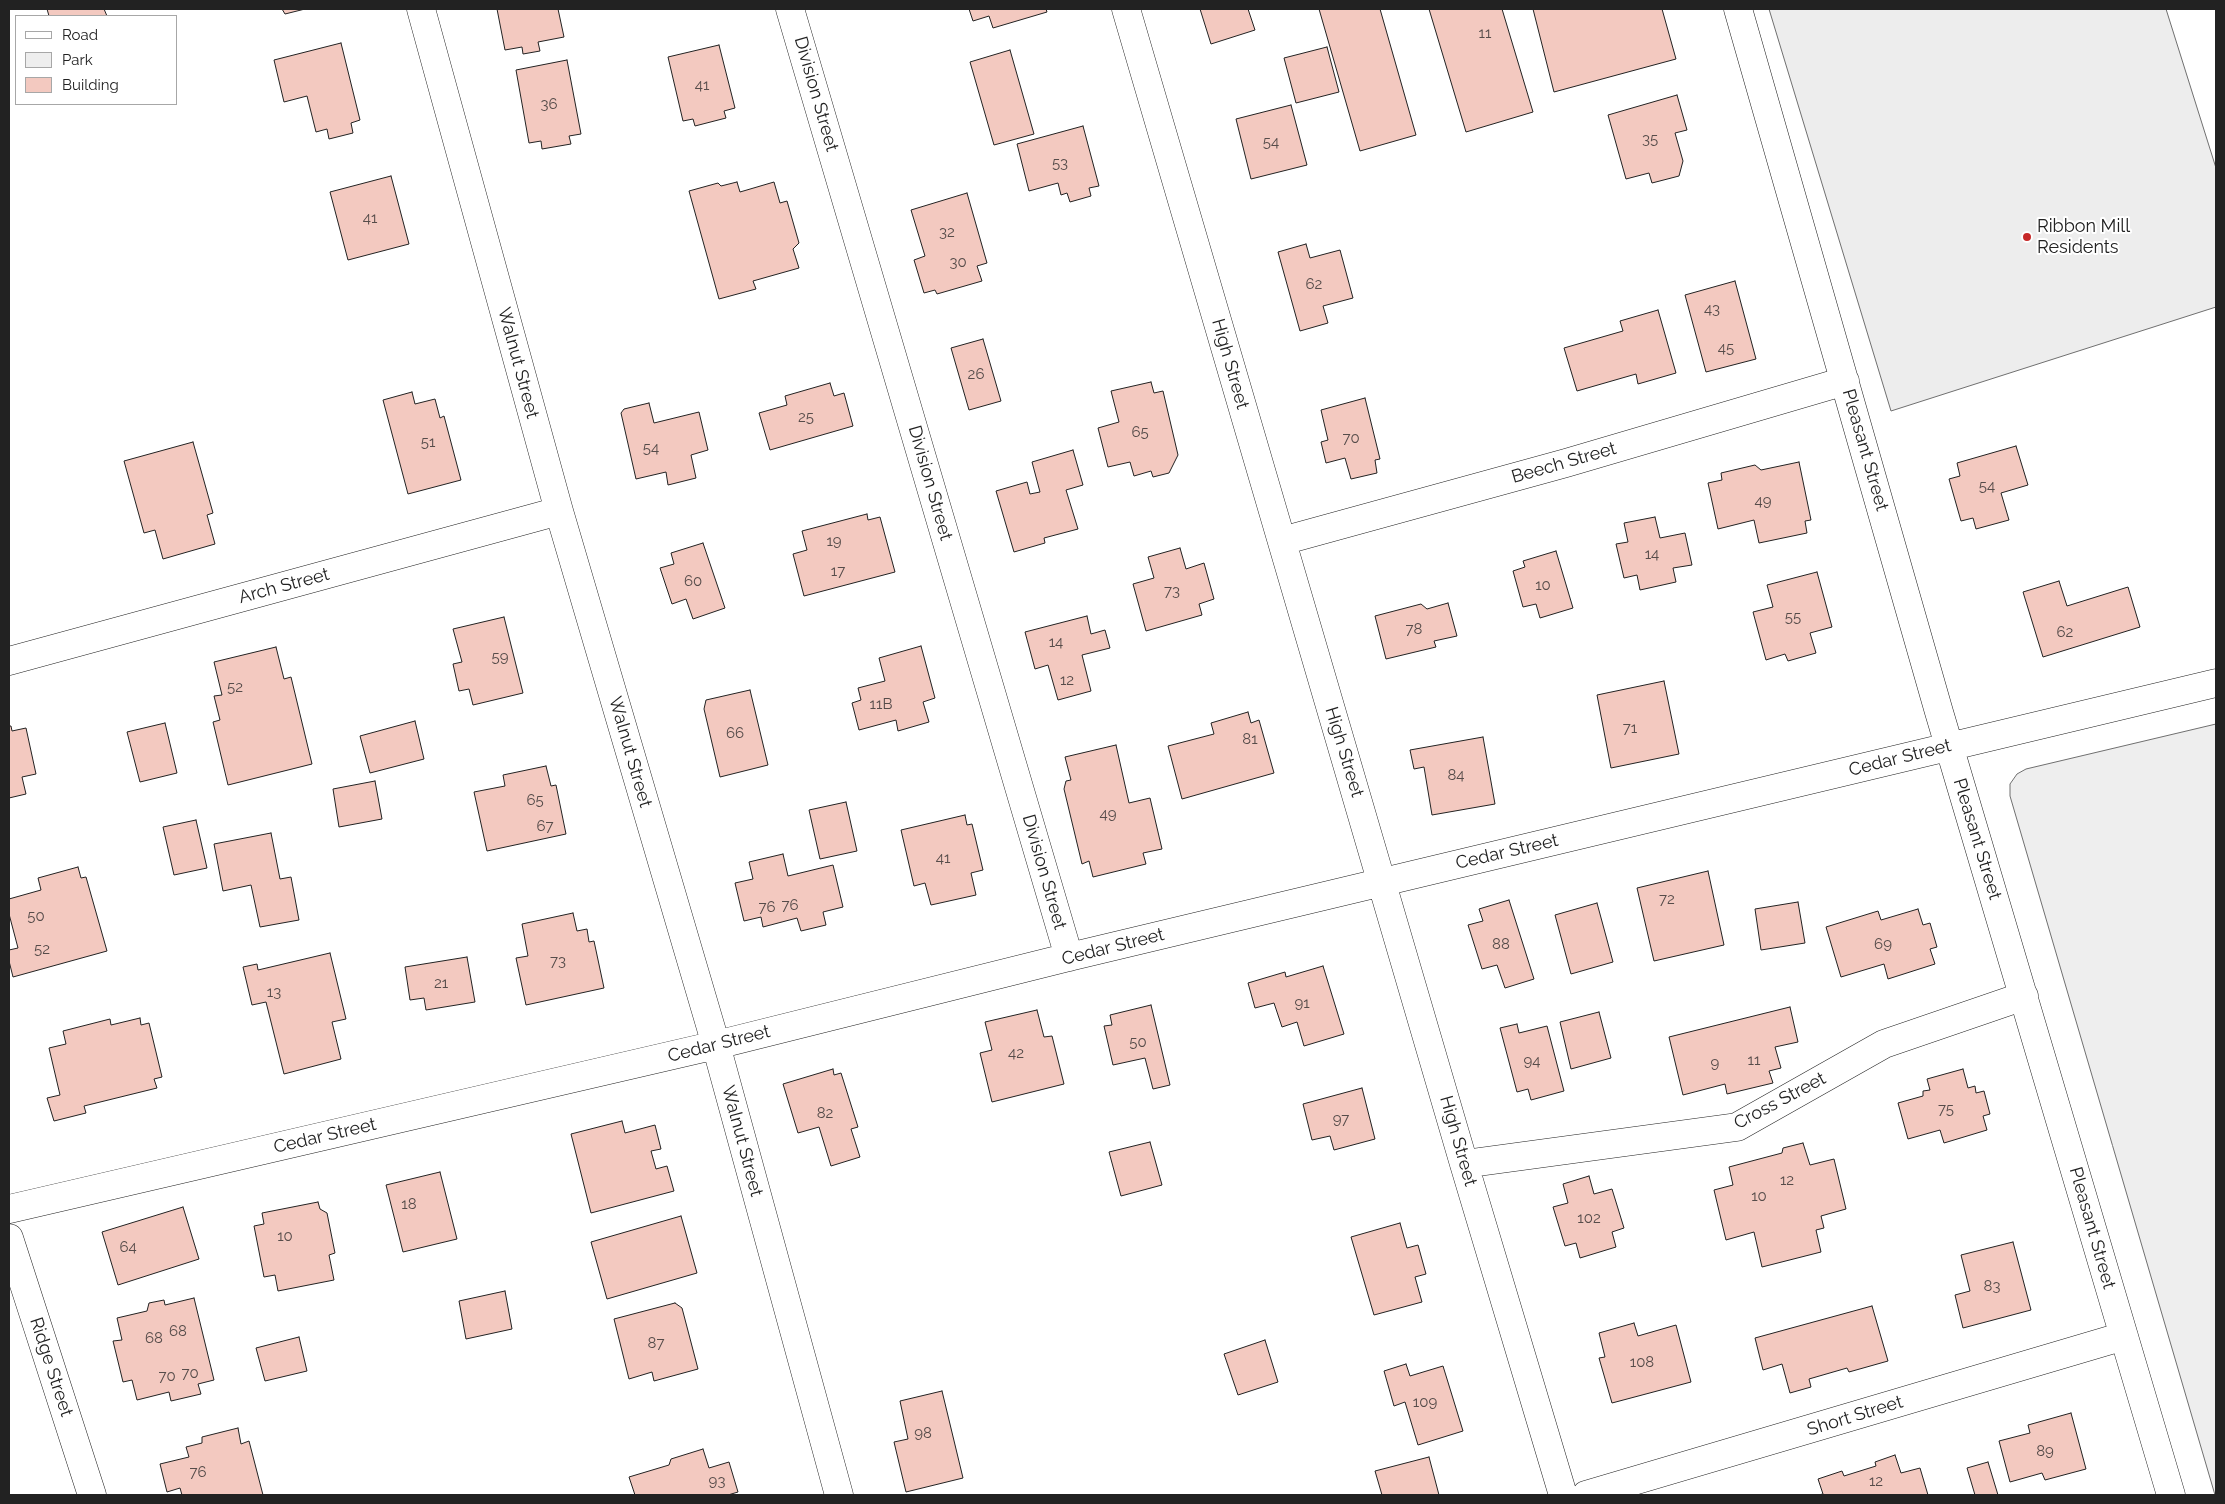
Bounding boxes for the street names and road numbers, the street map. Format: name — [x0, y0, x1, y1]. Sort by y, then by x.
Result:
street label: Division Street — [789, 34, 843, 154]
street label: Walnut Street — [493, 305, 543, 421]
street label: High Street — [1207, 316, 1253, 412]
street label: Pleasant Street — [1837, 387, 1893, 513]
street label: Division Street — [903, 423, 957, 543]
street label: Beech Street — [1509, 438, 1619, 488]
street label: Arch Street — [236, 564, 332, 608]
street label: Walnut Street — [604, 694, 656, 810]
street label: High Street — [1320, 704, 1368, 800]
street label: Cedar Street — [1847, 735, 1953, 781]
street label: Pleasant Street — [1948, 776, 2006, 902]
street label: Division Street — [1017, 812, 1071, 932]
street label: Cedar Street — [1454, 830, 1560, 874]
street label: Cedar Street — [1060, 924, 1166, 970]
street label: Cedar Street — [666, 1021, 772, 1067]
street label: Cross Street — [1730, 1068, 1830, 1134]
street label: Walnut Street — [717, 1083, 767, 1199]
street label: High Street — [1435, 1093, 1481, 1189]
street label: Cedar Street — [272, 1114, 378, 1158]
street label: Pleasant Street — [2064, 1165, 2120, 1291]
street label: Ridge Street — [25, 1315, 77, 1419]
street label: Short Street — [1805, 1391, 1905, 1441]

